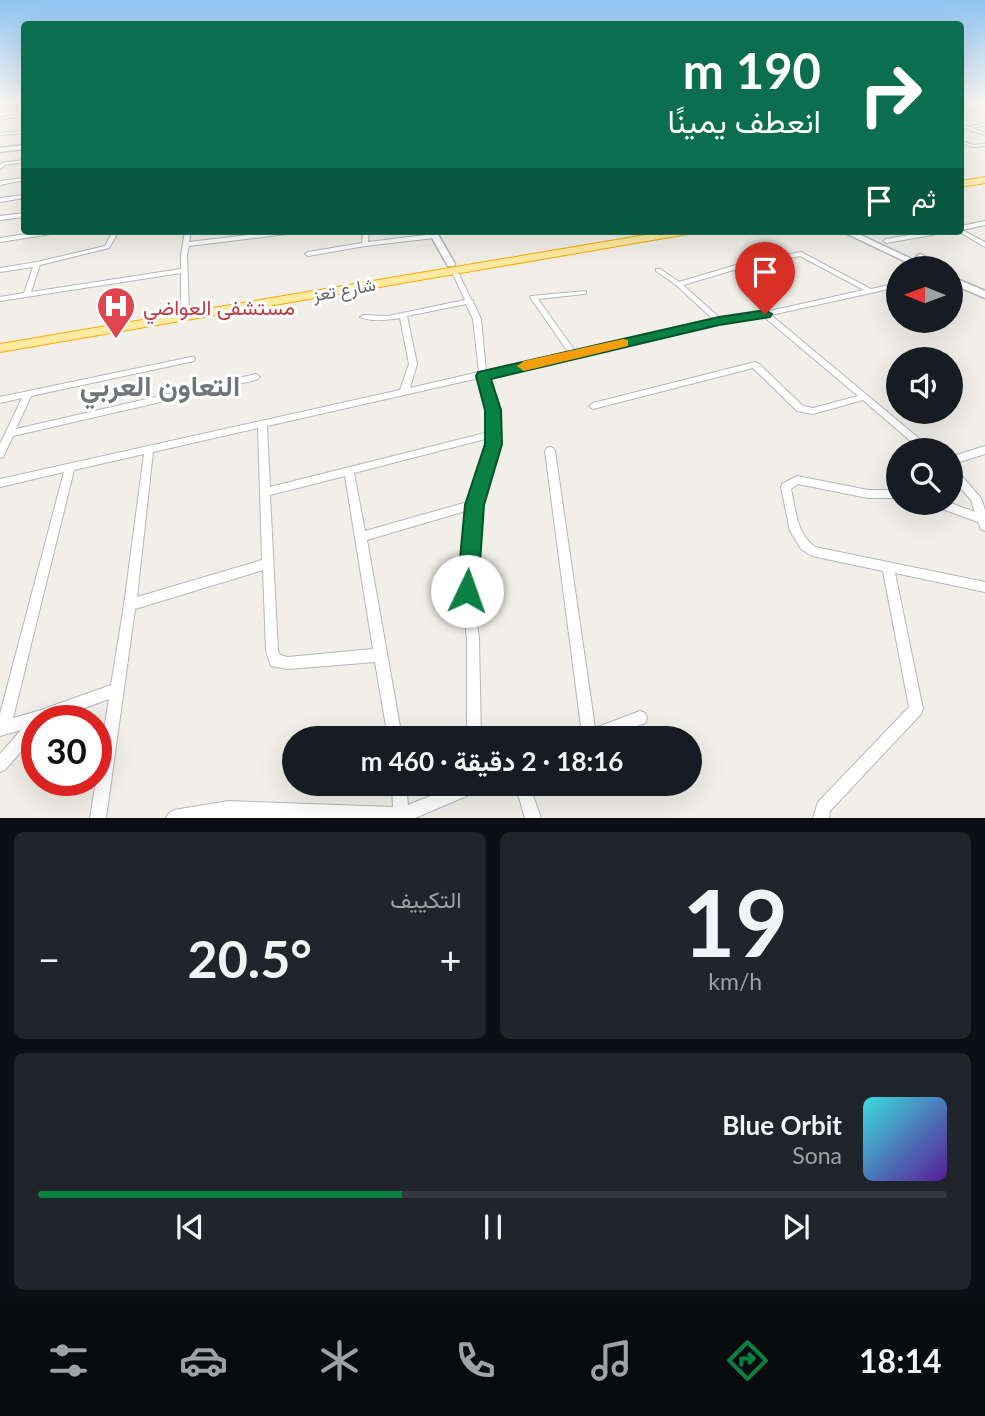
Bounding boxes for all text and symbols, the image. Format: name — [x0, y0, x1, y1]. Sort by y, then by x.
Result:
text: 190 m — [683, 41, 821, 99]
icon: right — [845, 49, 936, 140]
text: انعطف يمينًا — [668, 101, 821, 140]
icon: arrive — [860, 182, 898, 220]
text: ثم — [912, 182, 936, 214]
pin — [735, 242, 795, 314]
icon: arrive — [746, 253, 784, 291]
north arrow — [886, 256, 962, 332]
map controls — [886, 256, 963, 515]
street label: شارع تعز — [310, 273, 378, 307]
hospital icon: مستشفى العواضي — [95, 285, 137, 340]
place label: مستشفى العواضي — [143, 294, 295, 325]
button: sound — [886, 347, 963, 424]
district label: التعاون العربي — [80, 368, 240, 410]
button: search — [886, 438, 963, 515]
position arrow — [430, 554, 504, 628]
speed limit sign: 30 — [21, 705, 112, 796]
text: 18:16 · 2 دقيقة · 460 m — [361, 745, 623, 777]
text: 19 — [682, 867, 788, 976]
text: التكييف — [390, 885, 462, 913]
text: 20.5° — [188, 927, 312, 989]
text: − — [38, 936, 60, 982]
text: + — [439, 936, 462, 982]
text: km/h — [708, 967, 762, 995]
text: Blue Orbit — [722, 1109, 842, 1141]
text: Sona — [792, 1141, 842, 1169]
icon: previous — [171, 1208, 209, 1246]
icon: pause — [474, 1208, 512, 1246]
icon: next — [777, 1208, 815, 1246]
icon: filters — [44, 1336, 93, 1385]
icon: car — [179, 1336, 228, 1385]
icon: climate — [315, 1336, 364, 1385]
icon: phone — [451, 1336, 500, 1385]
icon: music — [587, 1336, 636, 1385]
icon: directions — [723, 1336, 772, 1385]
text: 18:14 — [859, 1341, 942, 1380]

